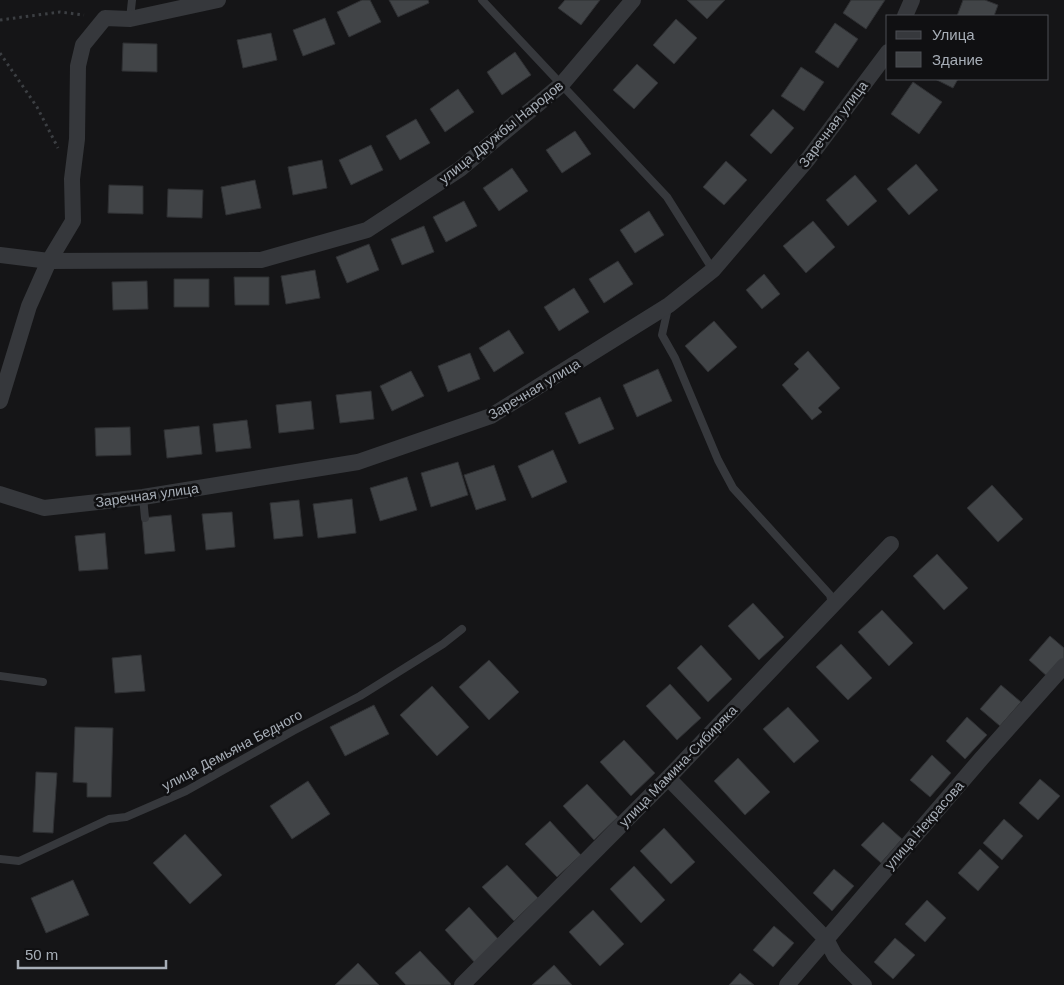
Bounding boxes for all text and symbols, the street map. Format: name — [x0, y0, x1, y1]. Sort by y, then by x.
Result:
legend — [886, 15, 1049, 80]
text: Улица — [932, 26, 975, 43]
text: Здание — [932, 51, 983, 68]
street label: улица Дружбы Народов — [436, 77, 566, 187]
street label: Заречная улица — [795, 77, 871, 170]
street label: Заречная улица — [485, 355, 583, 423]
street label: Заречная улица — [94, 480, 200, 510]
street label: улица Мамина-Сибиряка — [616, 702, 740, 830]
street label: улица Демьяна Бедного — [159, 706, 305, 794]
street label: улица Некрасова — [881, 777, 967, 873]
scale bar — [18, 938, 165, 970]
text: 50 m — [25, 946, 58, 963]

